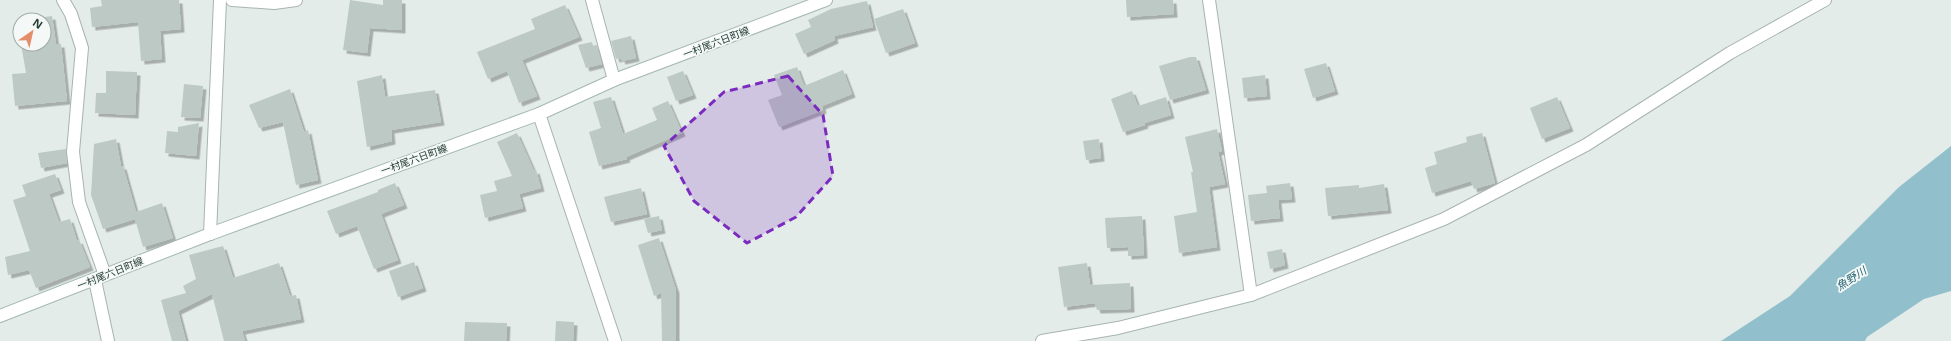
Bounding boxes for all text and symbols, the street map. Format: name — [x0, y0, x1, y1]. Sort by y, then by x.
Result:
north arrow — [12, 12, 52, 52]
text: N — [30, 15, 46, 32]
street label: 一村尾六日町線 — [681, 23, 751, 61]
street label: 一村尾六日町線 — [379, 140, 449, 178]
street label: 一村尾六日町線 — [75, 253, 145, 293]
water label: 魚野川 — [1833, 262, 1870, 293]

